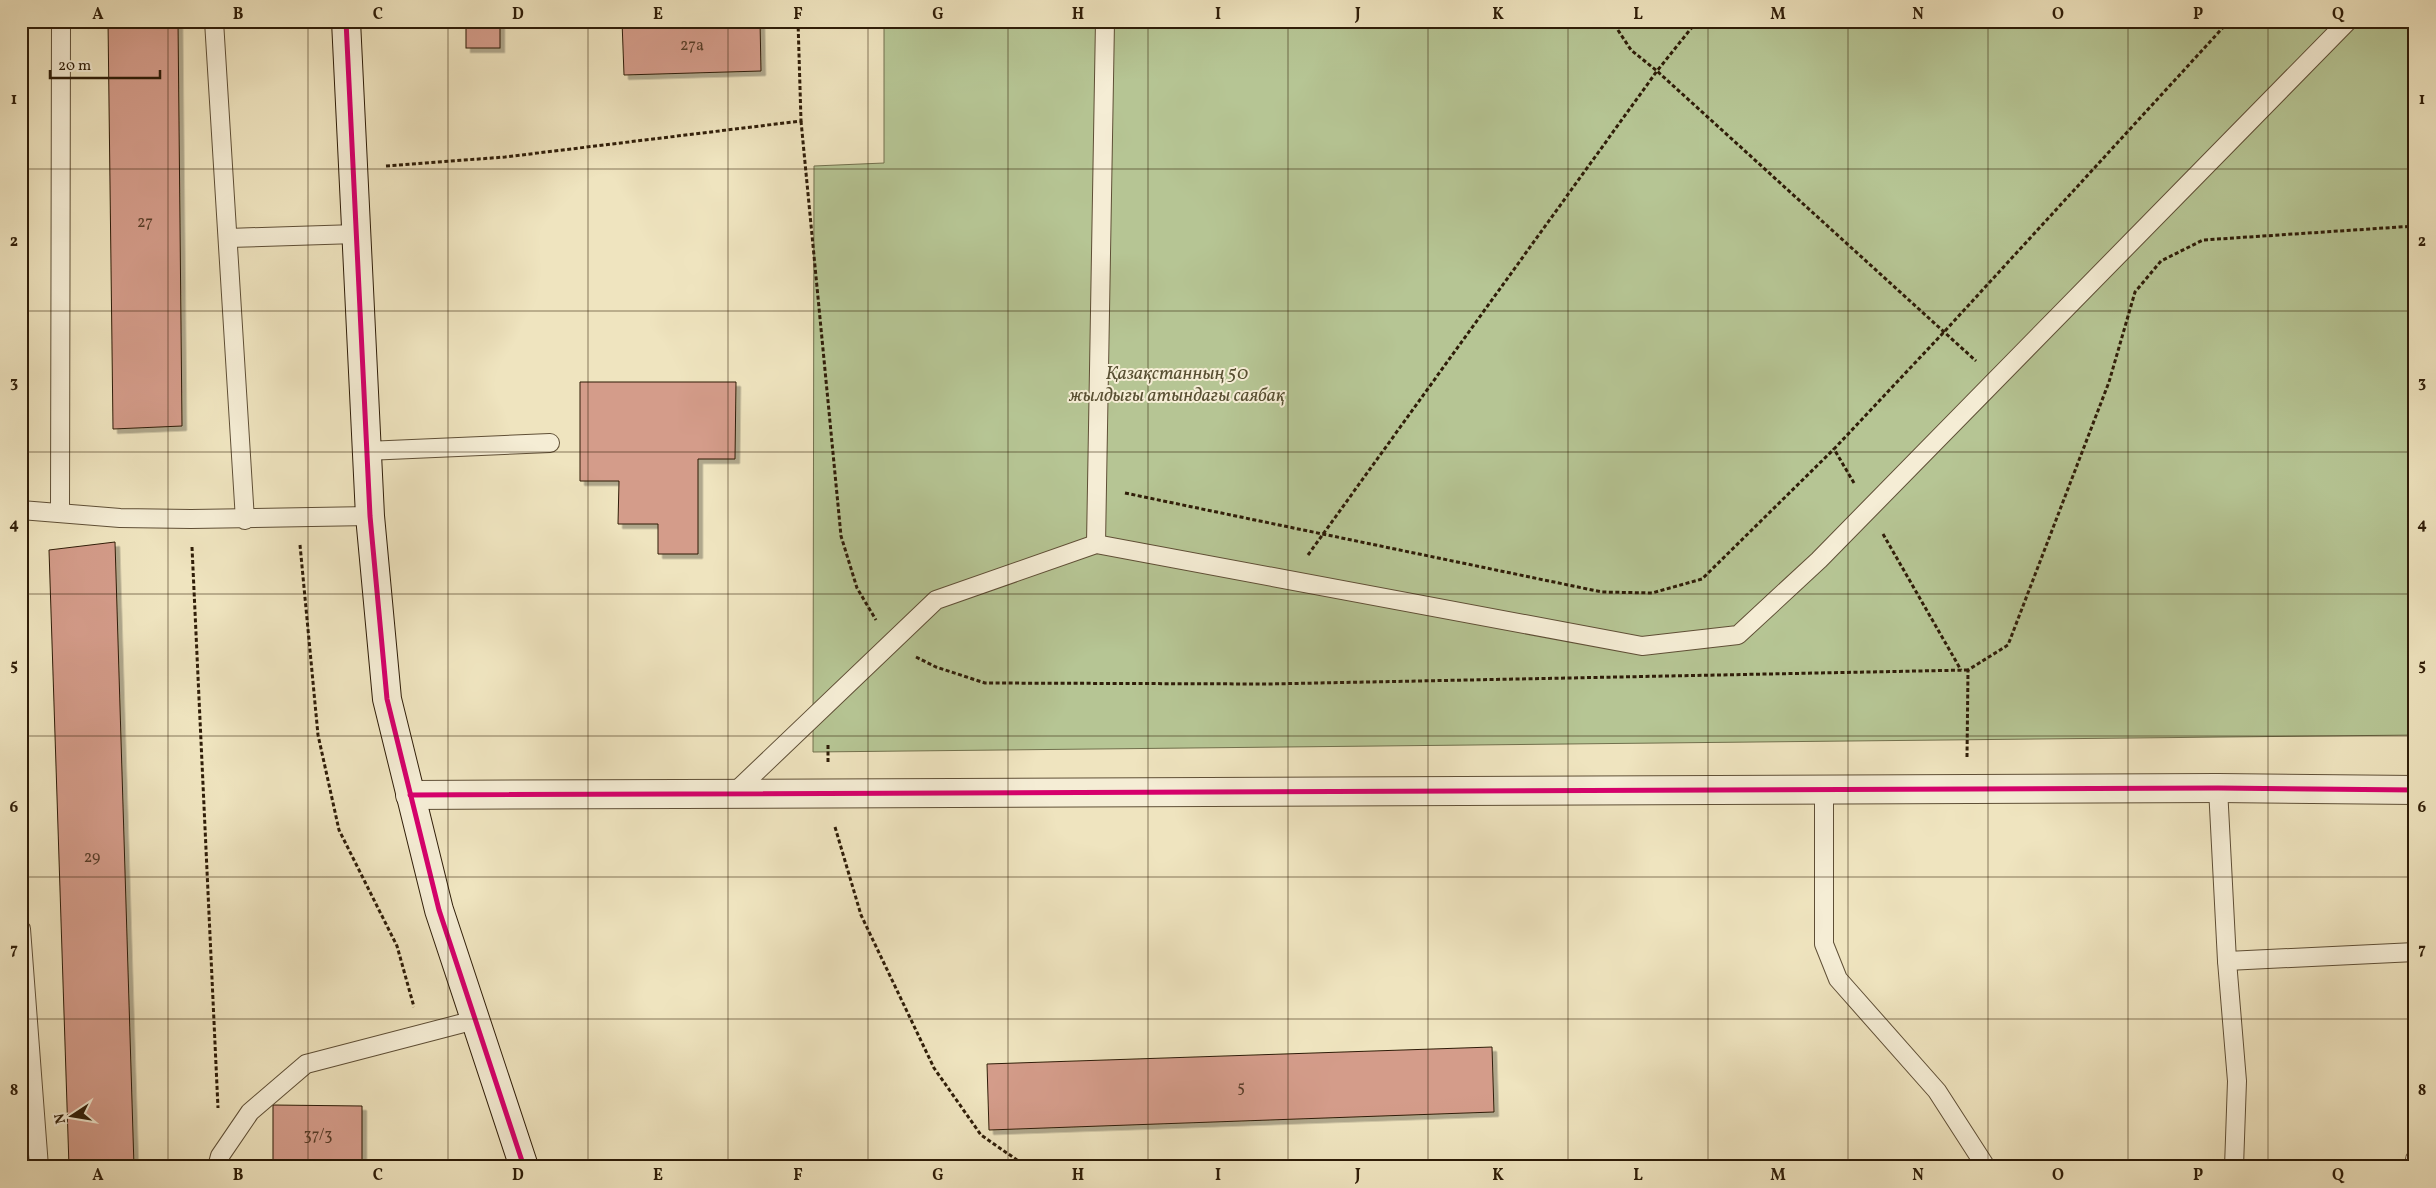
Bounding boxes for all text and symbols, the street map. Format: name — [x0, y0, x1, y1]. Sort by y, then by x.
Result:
text: A — [92, 4, 104, 26]
text: B — [233, 4, 244, 26]
text: C — [373, 4, 383, 26]
text: D — [512, 4, 524, 26]
text: E — [653, 4, 663, 26]
text: F — [793, 4, 803, 26]
text: G — [932, 4, 944, 26]
text: H — [1072, 4, 1084, 26]
text: I — [1215, 4, 1221, 26]
text: J — [1354, 4, 1361, 26]
text: K — [1492, 4, 1504, 26]
text: L — [1633, 4, 1643, 26]
text: M — [1770, 4, 1786, 26]
text: N — [1912, 4, 1924, 26]
text: O — [2052, 4, 2064, 26]
text: P — [2193, 4, 2203, 26]
text: Q — [2332, 4, 2345, 26]
house number: 27а — [680, 35, 704, 57]
scale bar — [50, 48, 160, 80]
text: 20 m — [58, 56, 91, 77]
text: 1 — [11, 89, 17, 111]
text: 1 — [2419, 89, 2425, 111]
house number: 27 — [137, 212, 153, 234]
text: 2 — [10, 231, 18, 253]
text: 2 — [2418, 231, 2426, 253]
park label: Қазақстанның 50 жылдығы атындағы саябақ — [1068, 361, 1286, 409]
text: 3 — [10, 372, 18, 394]
text: 3 — [2418, 372, 2426, 394]
text: 4 — [9, 514, 19, 536]
text: 4 — [2417, 514, 2427, 536]
text: 5 — [10, 655, 18, 677]
text: 5 — [2418, 655, 2426, 677]
text: 6 — [10, 797, 19, 819]
text: 6 — [2418, 797, 2427, 819]
house number: 29 — [84, 847, 100, 869]
text: 7 — [10, 939, 18, 961]
text: 7 — [2418, 939, 2426, 961]
house number: 5 — [1237, 1077, 1245, 1099]
text: 8 — [10, 1080, 18, 1102]
text: 8 — [2418, 1080, 2426, 1102]
north arrow — [48, 1090, 98, 1140]
text: N — [50, 1111, 71, 1125]
house number: 37/3 — [304, 1125, 332, 1147]
text: A — [92, 1165, 104, 1187]
text: B — [233, 1165, 244, 1187]
text: C — [373, 1165, 383, 1187]
text: D — [512, 1165, 524, 1187]
text: E — [653, 1165, 663, 1187]
text: F — [793, 1165, 803, 1187]
text: G — [932, 1165, 944, 1187]
text: H — [1072, 1165, 1084, 1187]
text: I — [1215, 1165, 1221, 1187]
text: J — [1354, 1165, 1361, 1187]
text: K — [1492, 1165, 1504, 1187]
text: L — [1633, 1165, 1643, 1187]
text: M — [1770, 1165, 1786, 1187]
text: N — [1912, 1165, 1924, 1187]
text: O — [2052, 1165, 2064, 1187]
text: P — [2193, 1165, 2203, 1187]
text: Q — [2332, 1165, 2345, 1187]

